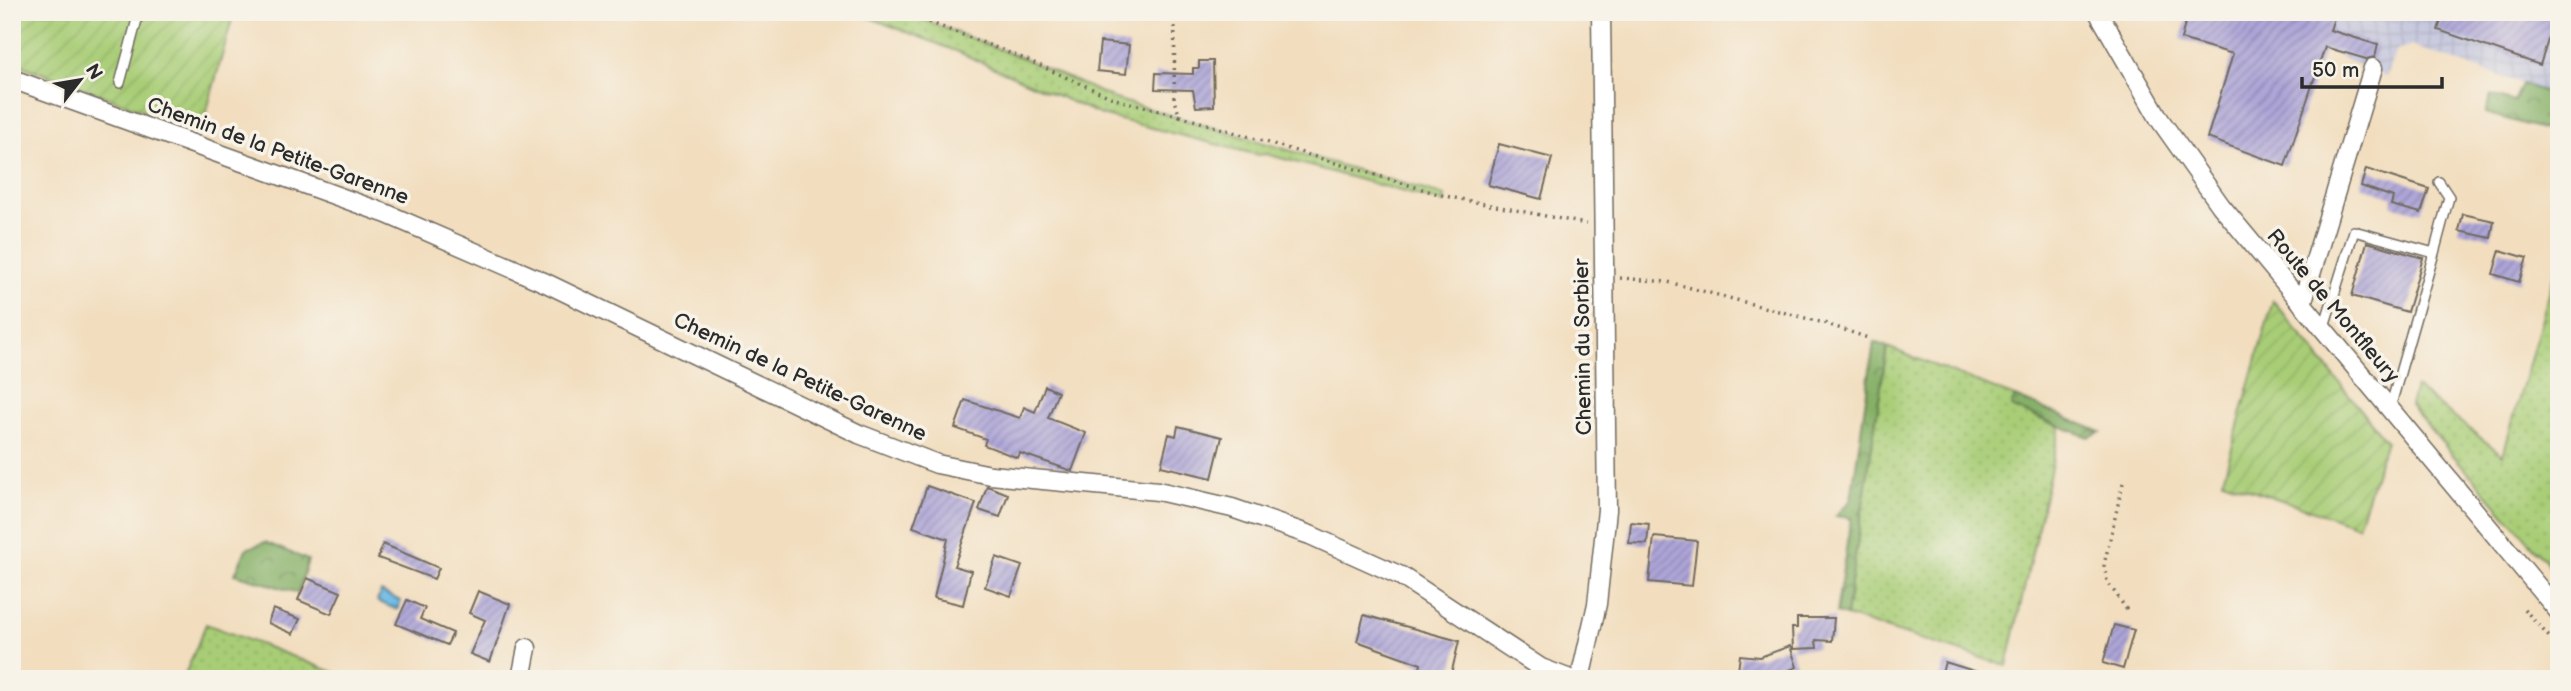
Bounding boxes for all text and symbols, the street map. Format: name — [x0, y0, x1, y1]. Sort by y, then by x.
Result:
north arrow — [46, 46, 116, 116]
scale bar — [2302, 46, 2442, 90]
text: 50 m — [2312, 58, 2359, 83]
text: N — [80, 60, 107, 84]
street label: Chemin de la Petite-Garenne — [144, 92, 412, 210]
street label: Route de Montfleury — [2261, 224, 2405, 388]
street label: Chemin du Sorbier — [1569, 258, 1597, 436]
street label: Chemin de la Petite-Garenne — [669, 307, 931, 447]

